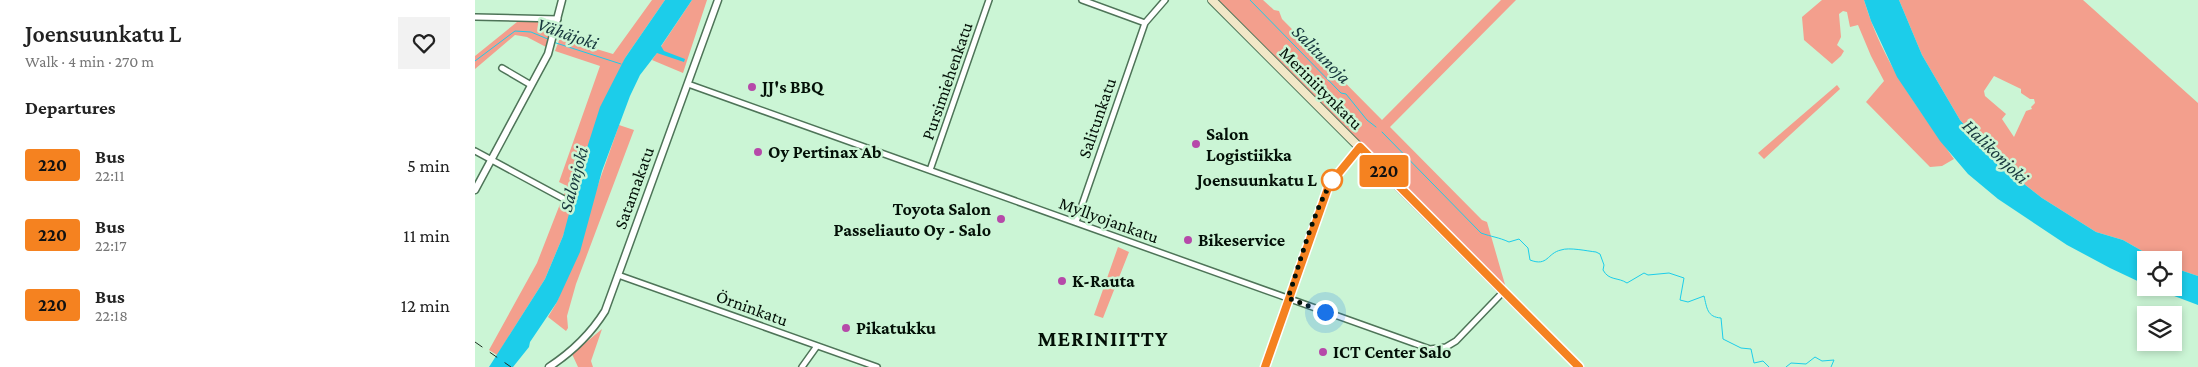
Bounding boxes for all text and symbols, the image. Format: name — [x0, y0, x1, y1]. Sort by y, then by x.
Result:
water label: Vähäjoki — [534, 13, 602, 55]
button: heart — [398, 17, 450, 69]
street label: Pursimiehenkatu — [917, 19, 977, 143]
text: Joensuunkatu L — [25, 20, 181, 47]
water label: Salitunoja — [1287, 21, 1355, 89]
street label: Meriniitynkatu — [1275, 42, 1367, 134]
text: Walk · 4 min · 270 m — [25, 53, 154, 70]
street label: Salitunkatu — [1074, 75, 1120, 161]
place label: JJ's BBQ — [760, 77, 825, 97]
marker: JJ's BBQ — [746, 81, 758, 93]
text: Departures — [25, 97, 116, 118]
water label: Halikonjoki — [1958, 115, 2034, 189]
place label: Salon Logistiikka — [1206, 124, 1292, 165]
marker: Salon Logistiikka — [1190, 138, 1202, 150]
place label: Oy Pertinax Ab — [768, 142, 882, 162]
water label: Salonjoki — [555, 143, 593, 214]
street label: Satamakatu — [610, 144, 658, 232]
text: Bus — [95, 146, 125, 167]
marker: Oy Pertinax Ab — [752, 146, 764, 158]
text: 220 — [38, 155, 67, 175]
text: 5 min — [407, 155, 450, 176]
line badge: 220 — [1355, 155, 1413, 187]
text: 220 — [1369, 161, 1399, 181]
text: 22:11 — [95, 167, 124, 184]
marker: Joensuunkatu L — [1321, 169, 1343, 191]
place label: Joensuunkatu L — [1195, 170, 1317, 190]
street label: Myllyojankatu — [1056, 193, 1162, 248]
place label: Toyota Salon Passeliauto Oy - Salo — [834, 199, 992, 240]
marker: Toyota Salon Passeliauto Oy - Salo — [995, 213, 1007, 225]
text: Bus — [95, 216, 125, 237]
text: 220 — [38, 225, 67, 245]
text: 11 min — [403, 225, 450, 246]
place label: Bikeservice — [1198, 230, 1285, 250]
marker: Bikeservice — [1182, 234, 1194, 246]
text: 22:17 — [95, 237, 127, 254]
map controls — [2137, 251, 2182, 351]
button: locate — [2137, 251, 2182, 296]
place label: K-Rauta — [1072, 271, 1135, 291]
marker: K-Rauta — [1056, 275, 1068, 287]
text: Bus — [95, 286, 125, 307]
street label: Örninkatu — [713, 286, 791, 330]
text: 220 — [38, 295, 67, 315]
text: 12 min — [401, 295, 450, 316]
your location — [1313, 300, 1338, 325]
button: layers — [2137, 306, 2182, 351]
text: 22:18 — [95, 307, 128, 324]
place label: Pikatukku — [856, 318, 937, 338]
marker: Pikatukku — [840, 322, 852, 334]
district label: MERINIITTY — [1037, 326, 1169, 351]
place label: ICT Center Salo — [1333, 342, 1451, 362]
marker: ICT Center Salo — [1317, 346, 1329, 358]

